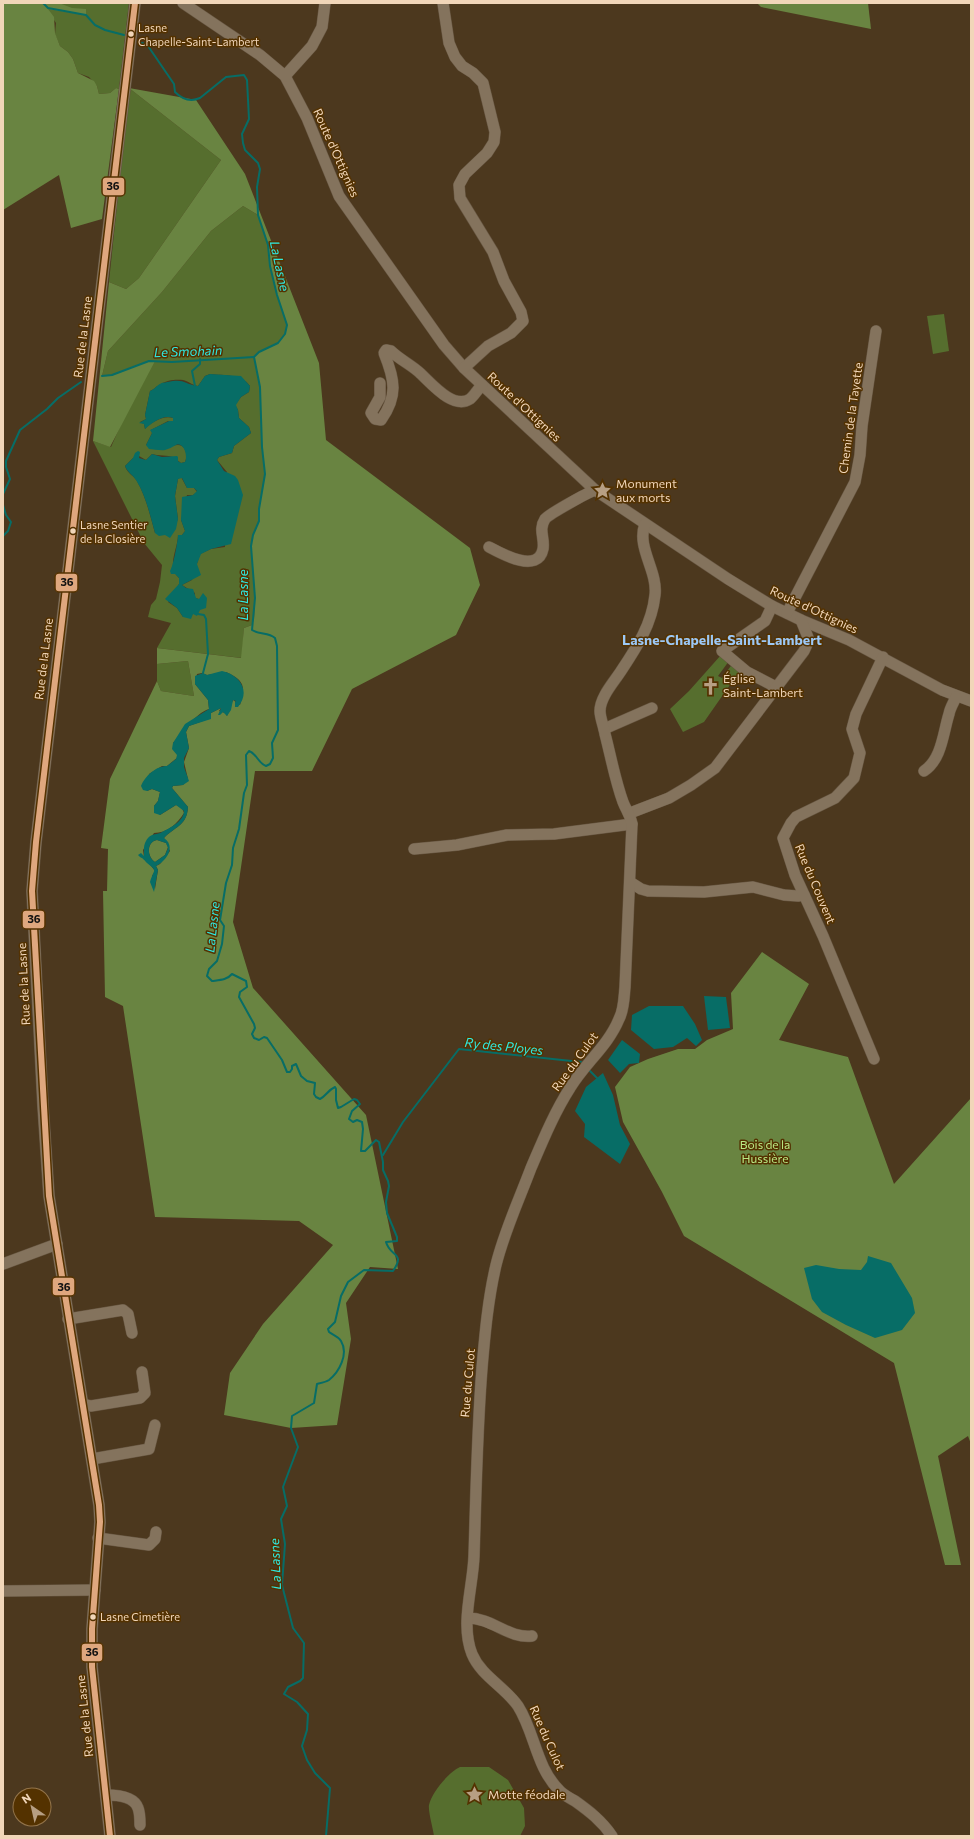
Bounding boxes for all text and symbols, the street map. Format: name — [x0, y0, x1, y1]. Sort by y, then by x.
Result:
place label: Lasne Chapelle-Saint-Lambert — [138, 21, 260, 48]
marker: Lasne Chapelle-Saint-Lambert — [126, 29, 136, 39]
street label: Route d'Ottignies — [311, 106, 363, 199]
line badge: 36 — [102, 177, 125, 196]
text: 36 — [106, 179, 120, 192]
water label: La Lasne — [267, 239, 293, 293]
street label: Rue de la Lasne — [70, 295, 94, 379]
water label: Le Smohain — [153, 342, 223, 360]
street label: Chemin de la Tayette — [835, 361, 865, 475]
street label: Route d'Ottignies — [485, 369, 564, 444]
place label: Monument aux morts — [616, 476, 677, 504]
place icon: Monument aux morts — [593, 481, 613, 501]
place label: Lasne Sentier de la Closière — [80, 518, 148, 545]
marker: Lasne Sentier de la Closière — [68, 526, 78, 536]
water label: La Lasne — [235, 569, 251, 621]
line badge: 36 — [55, 573, 78, 592]
text: 36 — [60, 575, 74, 588]
street label: Route d'Ottignies — [768, 583, 861, 636]
street label: Rue de la Lasne — [31, 617, 55, 701]
district label: Lasne-Chapelle-Saint-Lambert — [622, 631, 822, 648]
place label: Église Saint-Lambert — [723, 671, 803, 699]
church icon: Église Saint-Lambert — [700, 676, 720, 696]
street label: Rue du Couvent — [793, 842, 839, 926]
water label: La Lasne — [201, 901, 223, 953]
line badge: 36 — [22, 910, 45, 929]
text: 36 — [27, 912, 41, 925]
street label: Rue de la Lasne — [14, 943, 32, 1026]
street label: Rue du Culot — [548, 1029, 600, 1094]
water label: Ry des Ployes — [464, 1034, 544, 1058]
park label: Bois de la Hussière — [740, 1137, 790, 1165]
line badge: 36 — [52, 1277, 75, 1296]
text: 36 — [57, 1280, 71, 1293]
street label: Rue du Culot — [457, 1348, 477, 1418]
water label: La Lasne — [266, 1538, 284, 1590]
place label: Lasne Cimetière — [100, 1610, 180, 1623]
marker: Lasne Cimetière — [88, 1612, 98, 1622]
line badge: 36 — [81, 1643, 103, 1662]
text: 36 — [85, 1645, 99, 1658]
street label: Rue de la Lasne — [73, 1674, 95, 1758]
street label: Rue du Culot — [527, 1703, 568, 1772]
place icon: Motte féodale — [465, 1785, 485, 1805]
north arrow — [12, 1787, 52, 1827]
place label: Motte féodale — [488, 1787, 565, 1801]
text: N — [19, 1791, 33, 1806]

